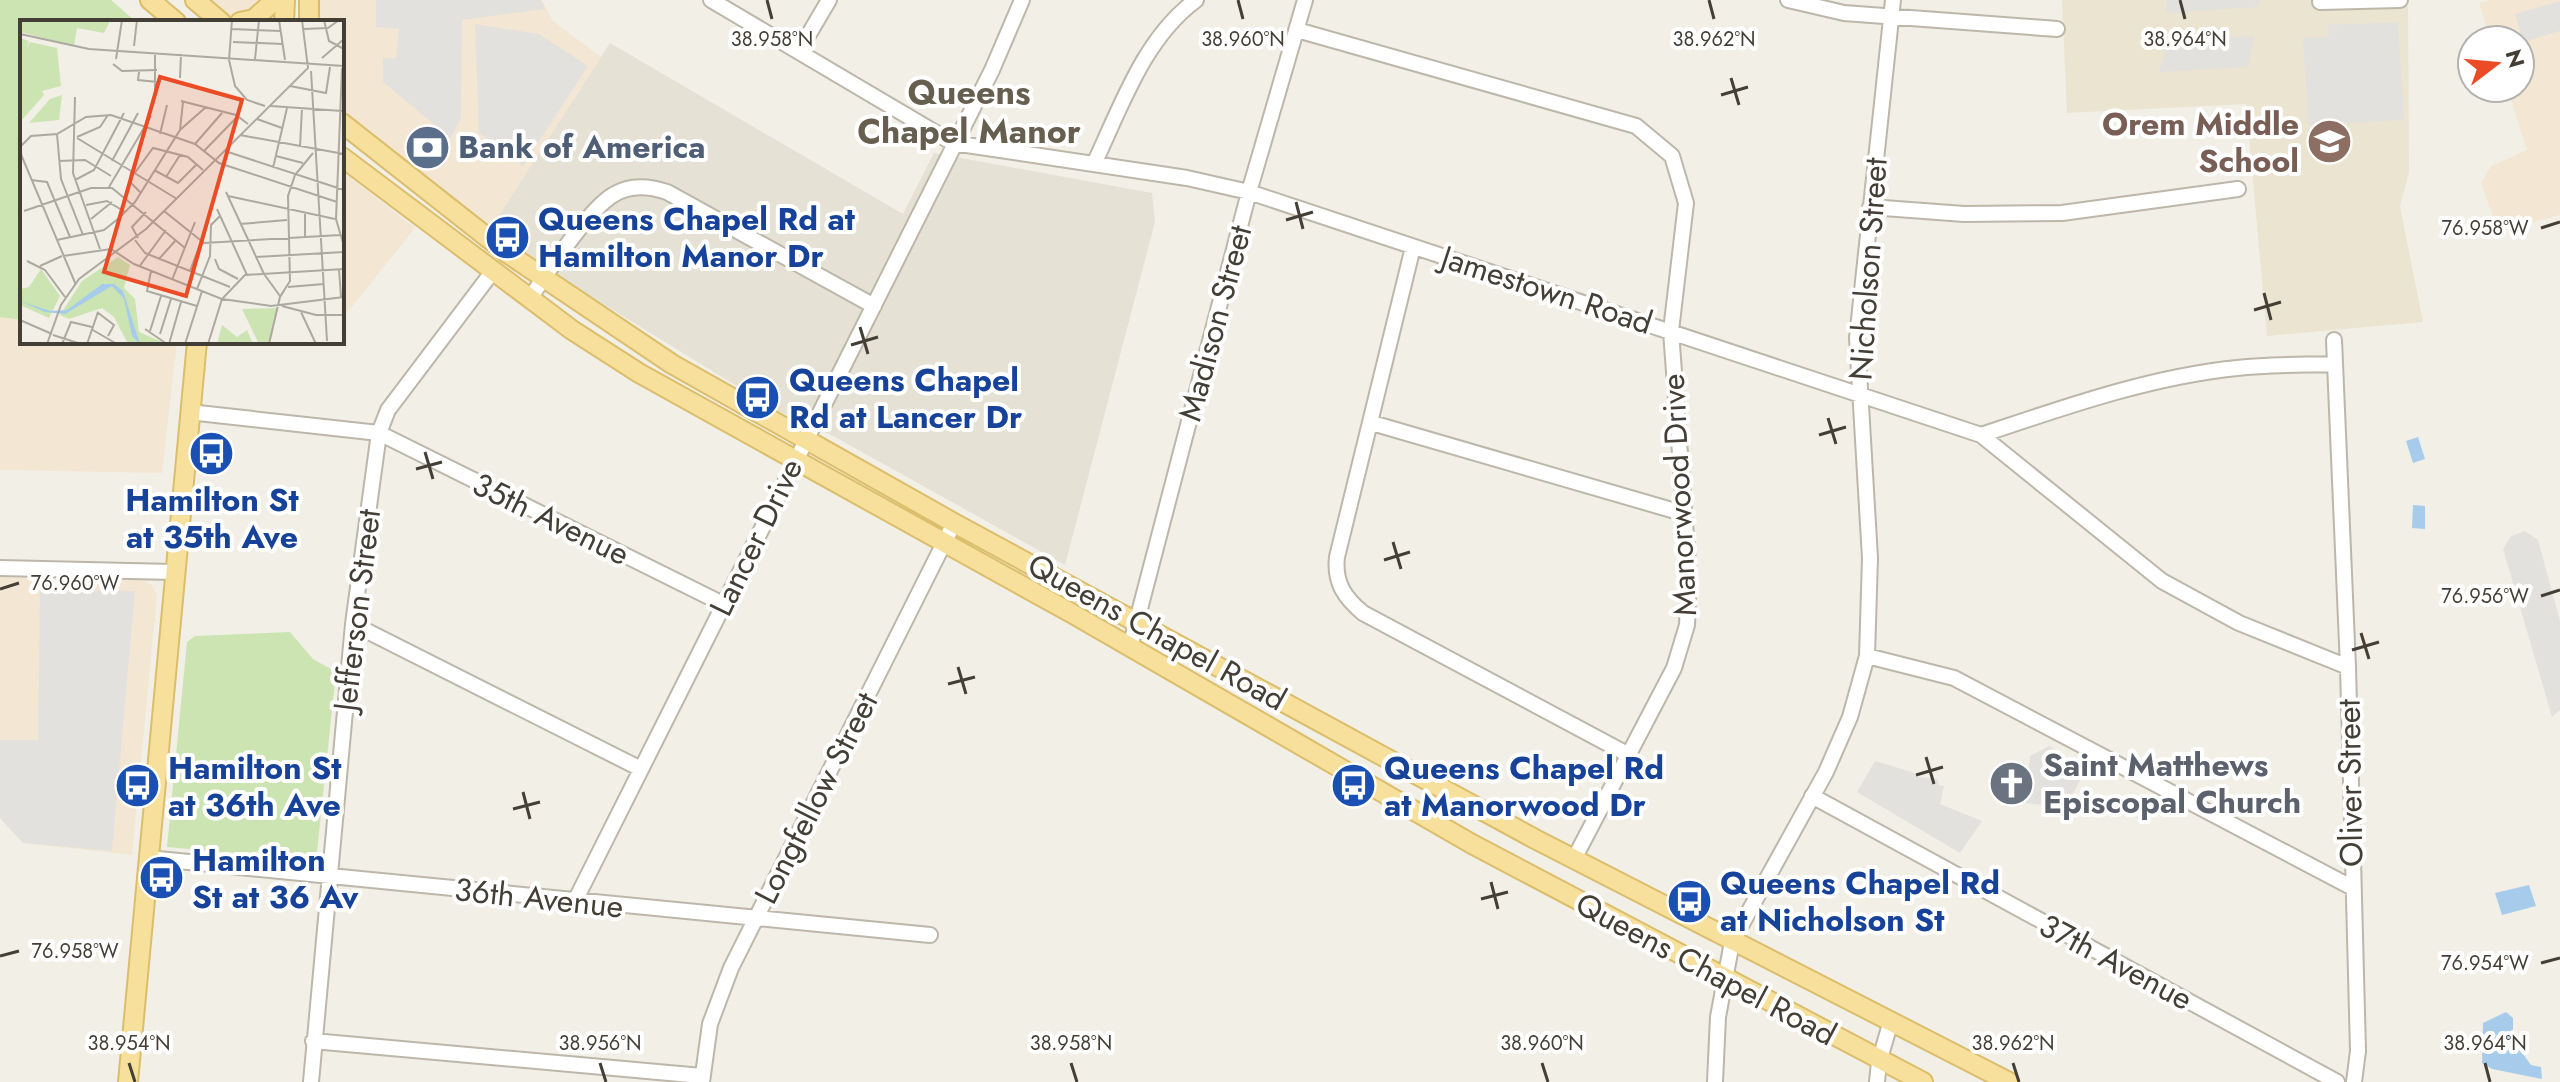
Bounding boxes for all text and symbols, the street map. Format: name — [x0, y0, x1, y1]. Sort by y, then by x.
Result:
inset map — [20, 20, 344, 344]
north arrow — [2456, 24, 2536, 104]
text: 38.958°N — [731, 25, 813, 54]
text: 38.960°N — [1201, 25, 1285, 54]
text: 38.962°N — [1672, 25, 1756, 54]
text: 38.964°N — [2143, 25, 2227, 54]
text: N — [2497, 46, 2533, 71]
district label: Queens Chapel Manor — [857, 68, 1081, 156]
place label: Orem Middle School — [2102, 101, 2299, 184]
school or university icon: Orem Middle School — [2306, 118, 2354, 166]
bank icon: Bank of America — [403, 123, 451, 171]
place label: Bank of America — [458, 124, 706, 170]
street label: Nicholson Street — [1837, 156, 1899, 382]
place label: Queens Chapel Rd at Hamilton Manor Dr — [538, 196, 856, 279]
bus stop icon: Queens Chapel Rd at Hamilton Manor Dr — [483, 213, 531, 261]
text: 76.958°W — [2441, 214, 2529, 243]
street label: Madison Street — [1167, 220, 1263, 426]
street label: Jamestown Road — [1432, 233, 1658, 346]
place label: Queens Chapel Rd at Lancer Dr — [789, 357, 1022, 440]
street label: Manorwood Drive — [1650, 373, 1708, 617]
bus stop icon: Queens Chapel Rd at Lancer Dr — [734, 374, 782, 422]
bus stop icon: Hamilton St at 35th Ave — [188, 429, 236, 477]
street label: Lancer Drive — [698, 450, 814, 624]
street label: 35th Avenue — [465, 461, 637, 577]
place label: Hamilton St at 35th Ave — [125, 477, 299, 560]
street label: Jefferson Street — [321, 506, 392, 718]
street label: Queens Chapel Road — [1019, 542, 1295, 722]
text: 76.960°W — [31, 569, 119, 598]
text: 76.956°W — [2441, 582, 2529, 611]
street label: Longfellow Street — [743, 684, 889, 912]
street label: Oliver Street — [2326, 698, 2374, 867]
place label: Saint Matthews Episcopal Church — [2043, 742, 2301, 825]
place label: Hamilton St at 36th Ave — [168, 745, 342, 828]
place label: Queens Chapel Rd at Manorwood Dr — [1384, 745, 1664, 828]
church icon: Saint Matthews Episcopal Church — [1988, 759, 2036, 807]
bus stop icon: Hamilton St at 36th Ave — [113, 762, 161, 810]
bus stop icon: Queens Chapel Rd at Manorwood Dr — [1329, 762, 1377, 810]
place label: Hamilton St at 36 Av — [192, 837, 359, 920]
bus stop icon: Hamilton St at 36 Av — [137, 854, 185, 902]
place label: Queens Chapel Rd at Nicholson St — [1720, 860, 2000, 943]
street label: 36th Avenue — [452, 866, 626, 930]
bus stop icon: Queens Chapel Rd at Nicholson St — [1665, 877, 1713, 925]
street label: Queens Chapel Road — [1568, 881, 1844, 1057]
street label: 37th Avenue — [2031, 902, 2201, 1022]
text: 76.958°W — [31, 937, 119, 966]
text: 76.954°W — [2441, 949, 2529, 978]
text: 38.954°N — [87, 1029, 171, 1058]
text: 38.956°N — [559, 1029, 641, 1058]
text: 38.958°N — [1030, 1029, 1112, 1058]
text: 38.960°N — [1500, 1029, 1584, 1058]
text: 38.962°N — [1971, 1029, 2055, 1058]
text: 38.964°N — [2443, 1029, 2527, 1058]

